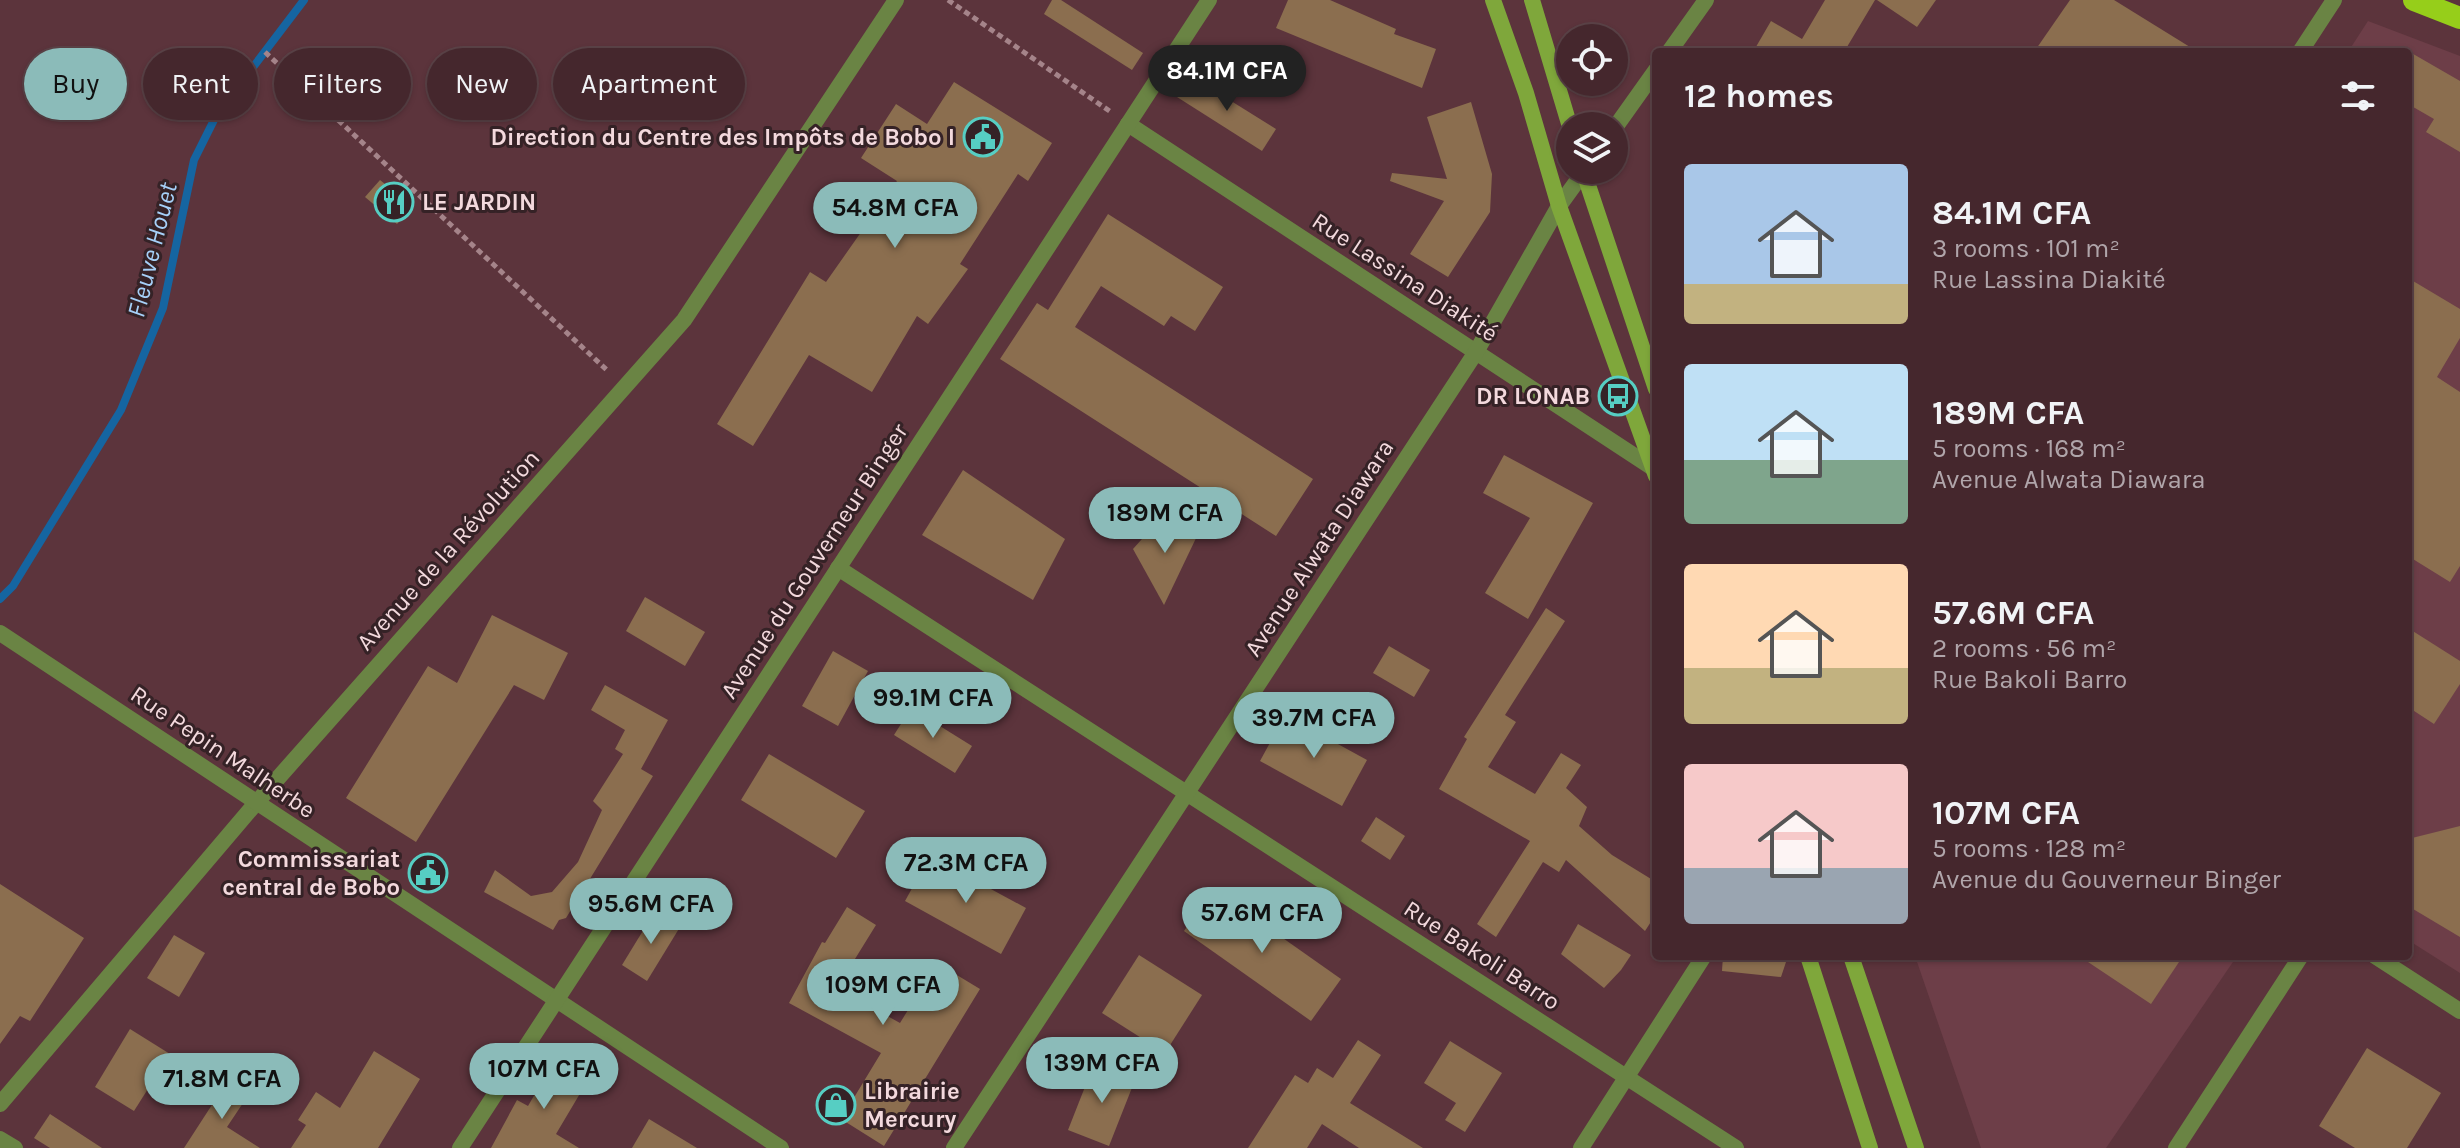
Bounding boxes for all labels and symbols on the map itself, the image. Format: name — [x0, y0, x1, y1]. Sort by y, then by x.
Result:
pin: 84.1M CFA — [1135, 45, 1319, 113]
public building icon: Direction du Centre des Impôts de Bobo I — [962, 116, 1004, 158]
place label: Direction du Centre des Impôts de Bobo I — [490, 123, 955, 151]
water label: Fleuve Houet — [120, 178, 184, 321]
restaurant icon: LE JARDIN — [373, 181, 415, 223]
pin: 54.8M CFA — [803, 182, 987, 250]
place label: LE JARDIN — [422, 188, 536, 216]
street label: Rue Lassina Diakité — [1307, 207, 1503, 347]
bus stop icon: DR LONAB — [1597, 375, 1639, 417]
place label: DR LONAB — [1476, 382, 1590, 410]
street label: Avenue du Gouverneur Binger — [715, 418, 914, 704]
street label: Avenue Alwata Diawara — [1239, 435, 1399, 661]
street label: Avenue de la Révolution — [351, 444, 545, 656]
pin: 189M CFA — [1082, 487, 1248, 555]
pin: 99.1M CFA — [841, 672, 1025, 740]
street label: Rue Pepin Malherbe — [125, 680, 321, 824]
pin: 39.7M CFA — [1222, 692, 1406, 760]
pin: 72.3M CFA — [874, 837, 1058, 905]
place label: Commissariat central de Bobo — [222, 845, 400, 901]
public building icon: Commissariat central de Bobo — [407, 852, 449, 894]
pin: 95.6M CFA — [559, 878, 743, 946]
pin: 57.6M CFA — [1170, 887, 1354, 955]
street label: Rue Bakoli Barro — [1399, 894, 1565, 1016]
pin: 109M CFA — [800, 959, 966, 1027]
pin: 139M CFA — [1019, 1037, 1185, 1105]
pin: 107M CFA — [461, 1043, 627, 1111]
pin: 71.8M CFA — [130, 1053, 314, 1121]
place label: Librairie Mercury — [864, 1077, 960, 1133]
shop icon: Librairie Mercury — [815, 1084, 857, 1126]

